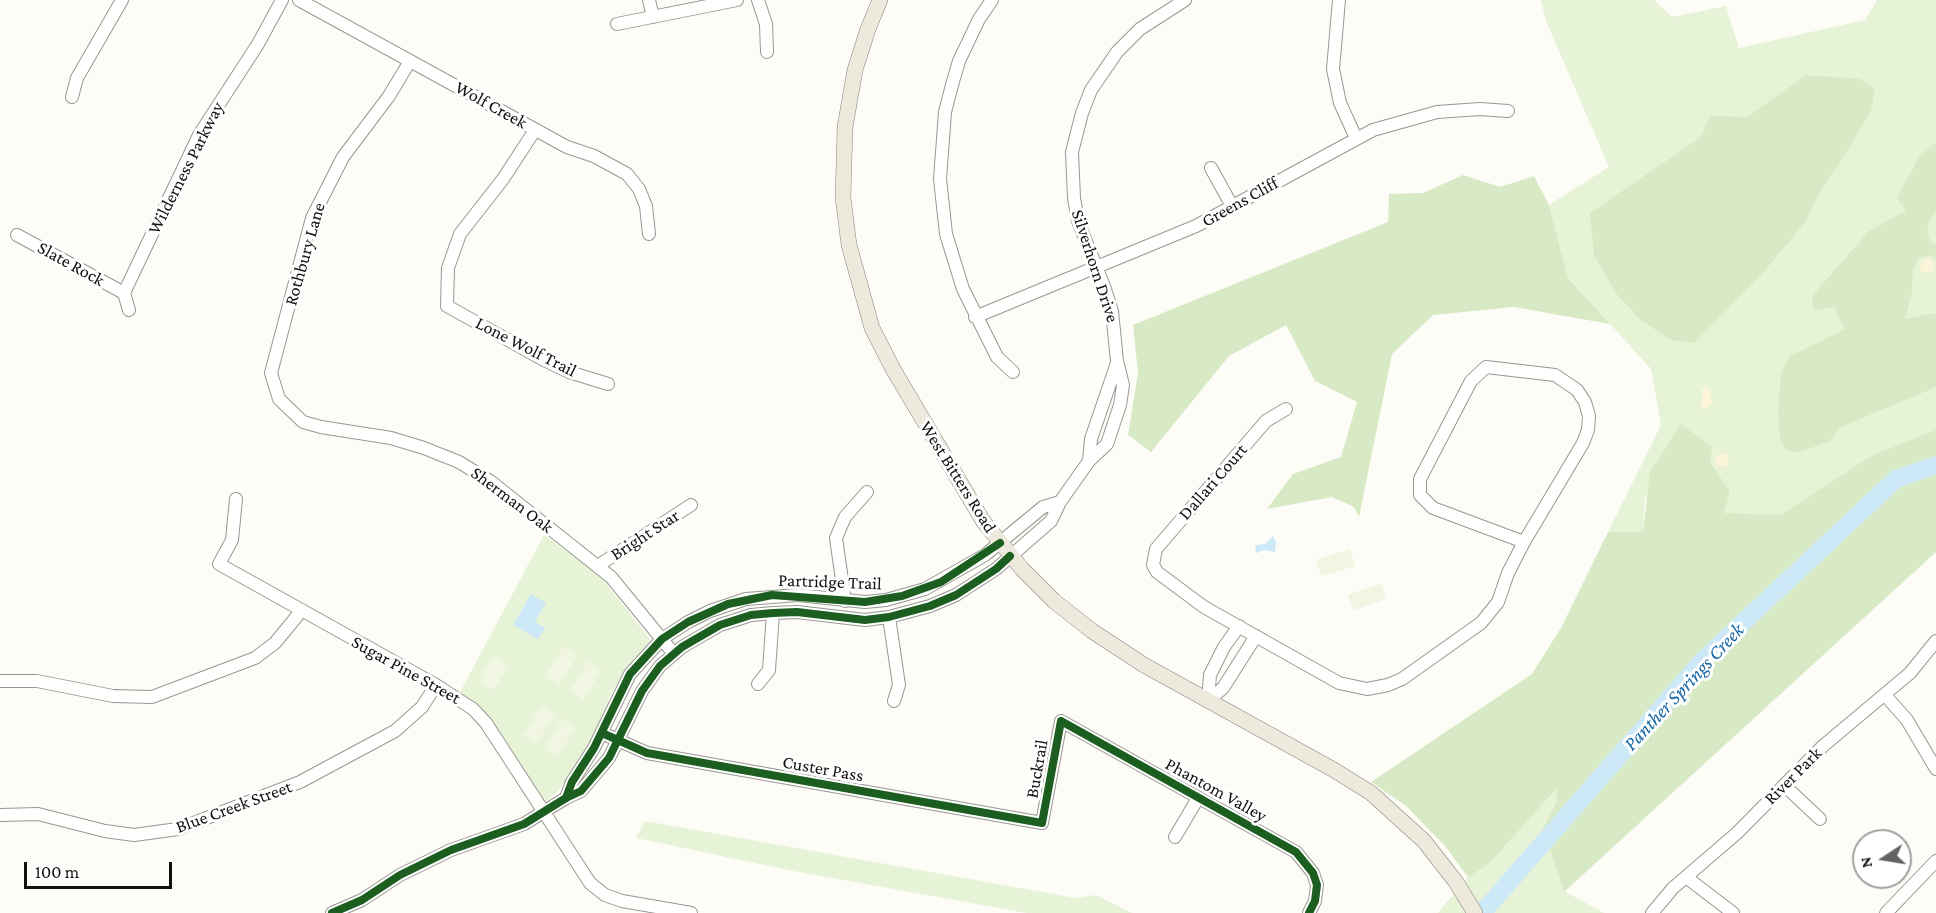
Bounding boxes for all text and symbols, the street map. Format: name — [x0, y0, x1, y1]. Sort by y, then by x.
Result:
street label: Wolf Creek — [451, 76, 531, 134]
street label: Wilderness Parkway — [143, 98, 229, 238]
street label: Greens Cliff — [1198, 172, 1282, 232]
street label: Rothbury Lane — [280, 200, 330, 308]
street label: Silverhorn Drive — [1067, 207, 1123, 325]
street label: Slate Rock — [34, 237, 108, 291]
street label: Lone Wolf Trail — [472, 312, 580, 382]
street label: West Bitters Road — [915, 417, 1001, 537]
street label: Dallari Court — [1174, 439, 1252, 525]
street label: Sherman Oak — [467, 462, 557, 538]
street label: Bright Star — [607, 505, 683, 565]
street label: Partridge Trail — [778, 569, 882, 595]
water label: Panther Springs Creek — [1619, 618, 1749, 756]
street label: Sugar Pine Street — [348, 631, 464, 709]
street label: Buckrail — [1021, 738, 1053, 800]
street label: River Park — [1760, 743, 1826, 809]
street label: Custer Pass — [781, 751, 865, 787]
street label: Phantom Valley — [1161, 753, 1271, 827]
street label: Blue Creek Street — [173, 776, 295, 838]
north arrow — [1852, 829, 1912, 889]
scale bar — [27, 850, 176, 888]
text: N — [1856, 855, 1875, 870]
text: 100 m — [35, 862, 79, 882]

